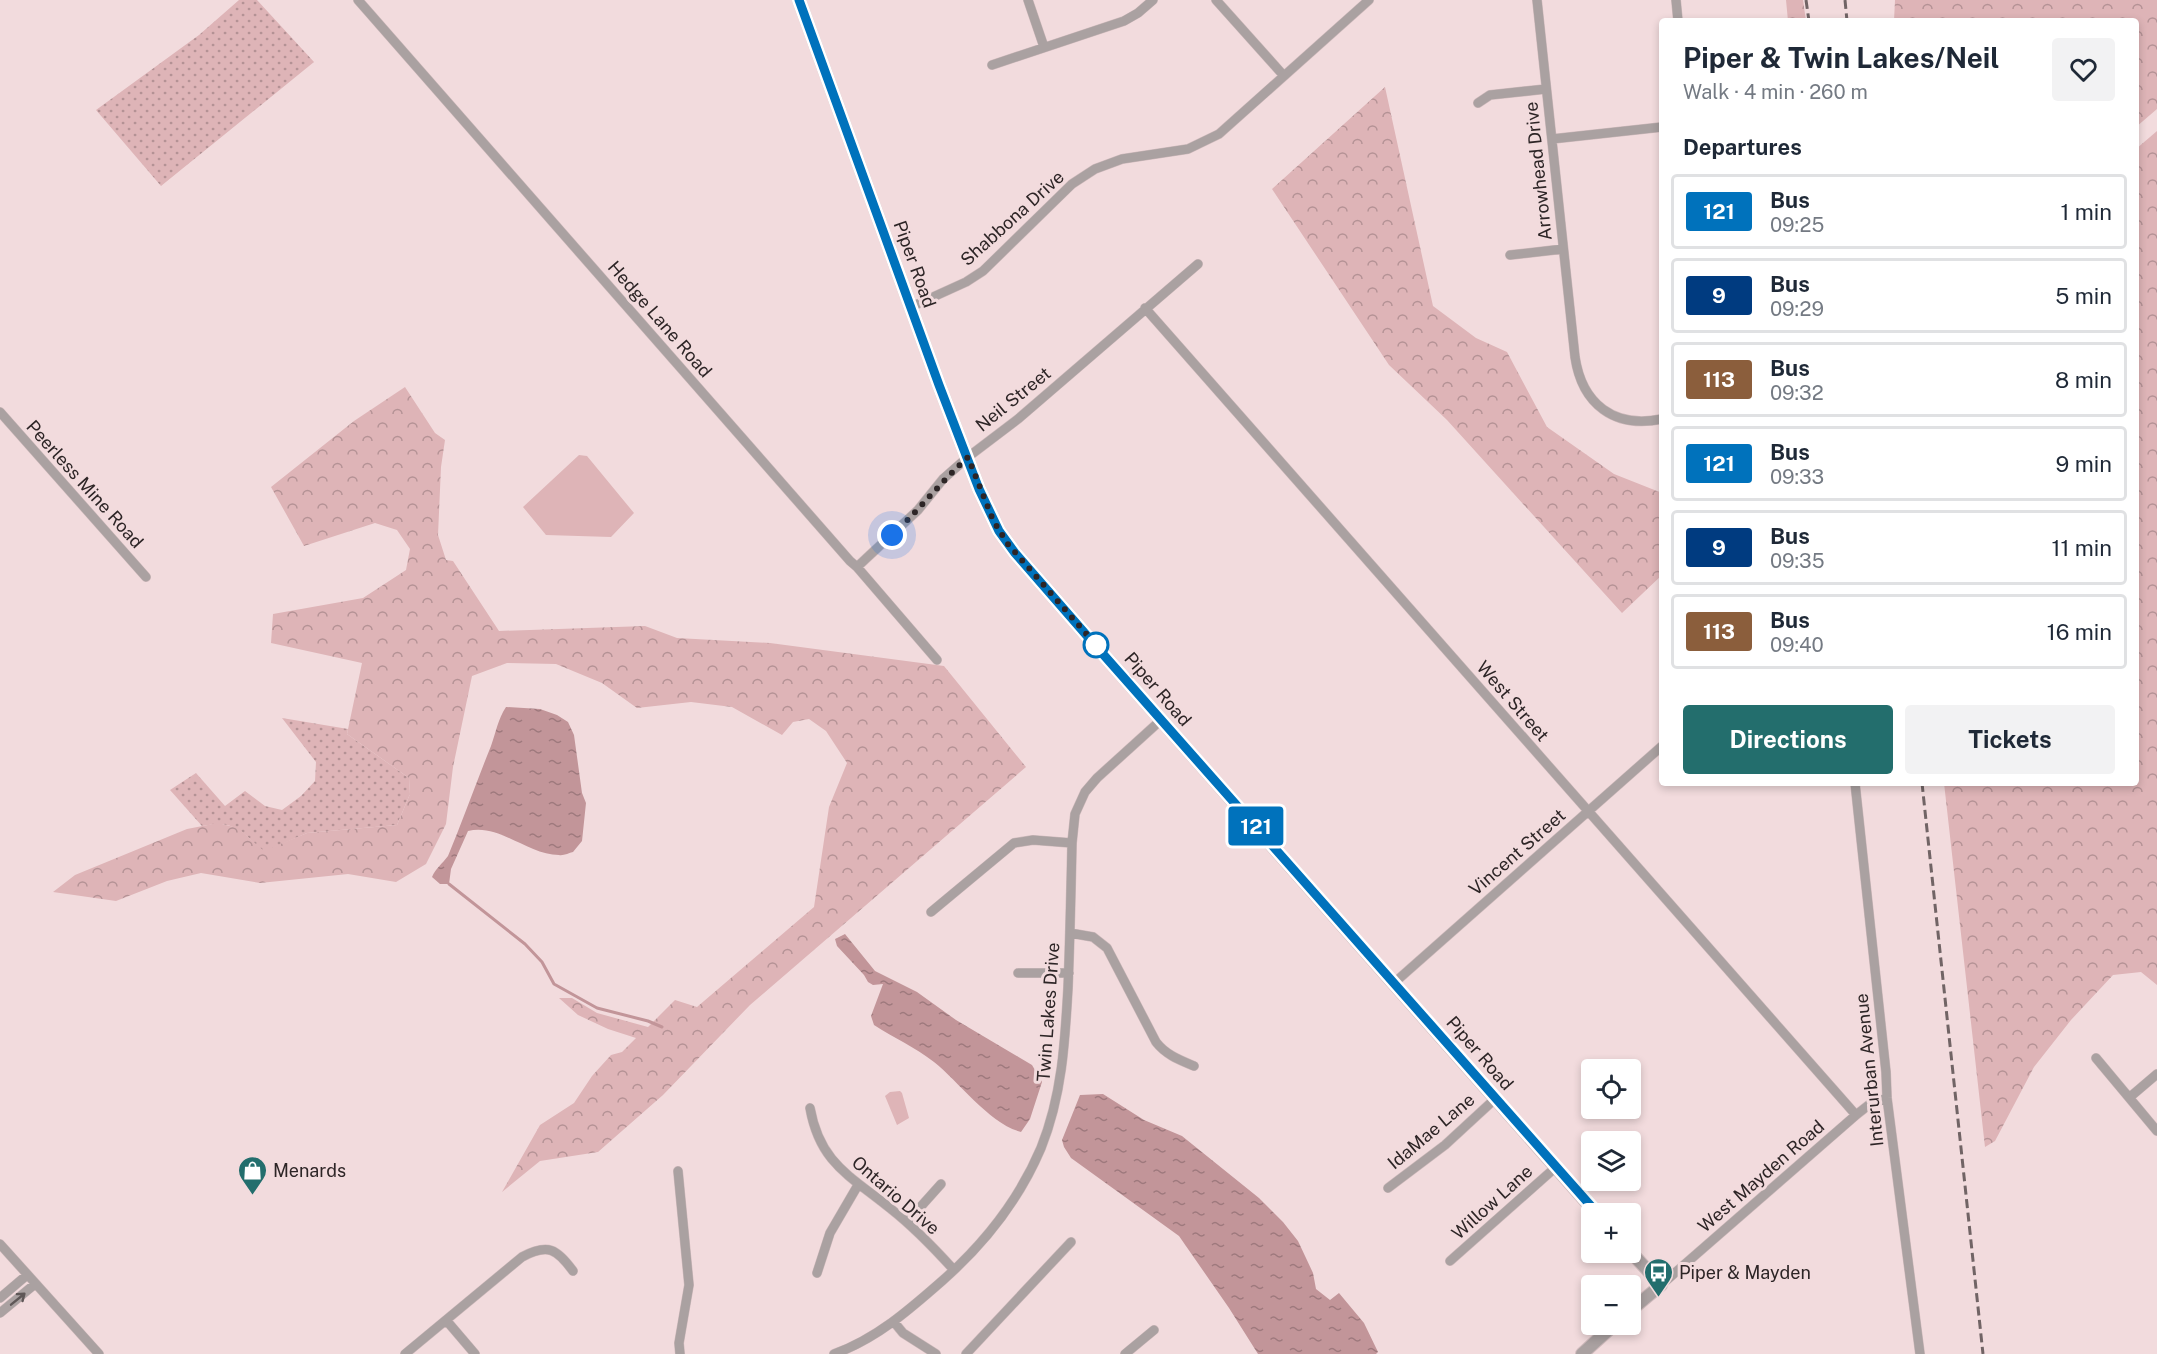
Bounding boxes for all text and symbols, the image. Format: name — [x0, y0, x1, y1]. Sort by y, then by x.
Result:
button: heart — [2052, 38, 2115, 101]
text: Piper & Twin Lakes/Neil — [1683, 41, 2000, 74]
text: Walk · 4 min · 260 m — [1683, 80, 1868, 104]
street label: Arrowhead Drive — [1520, 101, 1556, 241]
text: Departures — [1683, 134, 1802, 160]
street label: Shabbona Drive — [956, 166, 1068, 270]
text: Bus — [1770, 187, 1810, 213]
text: 121 — [1703, 199, 1735, 224]
text: 1 min — [2060, 199, 2112, 225]
text: 09:25 — [1770, 213, 1824, 237]
street label: Piper Road — [890, 218, 940, 310]
street label: Hedge Lane Road — [604, 256, 716, 382]
text: Bus — [1770, 271, 1810, 297]
text: 9 — [1712, 283, 1726, 308]
text: 5 min — [2055, 283, 2112, 309]
text: 09:29 — [1770, 297, 1824, 321]
text: Bus — [1770, 355, 1810, 381]
street label: Neil Street — [971, 362, 1055, 436]
text: 113 — [1703, 367, 1735, 392]
text: 8 min — [2055, 367, 2112, 393]
text: 09:32 — [1770, 381, 1824, 405]
street label: Peerless Mine Road — [22, 416, 148, 552]
text: Bus — [1770, 439, 1810, 465]
text: 121 — [1703, 451, 1735, 476]
text: 9 min — [2056, 451, 2112, 477]
text: 09:33 — [1770, 465, 1824, 489]
your location — [877, 520, 907, 550]
text: Bus — [1770, 523, 1810, 549]
text: 9 — [1712, 535, 1726, 560]
text: 11 min — [2051, 535, 2112, 561]
text: 09:35 — [1770, 549, 1825, 573]
text: Bus — [1770, 607, 1810, 633]
text: 113 — [1703, 619, 1735, 644]
text: 16 min — [2047, 619, 2112, 645]
unlabelled marker — [1083, 632, 1109, 658]
text: 09:40 — [1770, 633, 1824, 657]
street label: Piper Road — [1120, 648, 1196, 730]
street label: West Street — [1472, 657, 1554, 745]
button: Directions — [1683, 705, 1893, 774]
button: Tickets — [1905, 705, 2115, 774]
street label: Vincent Street — [1464, 804, 1570, 900]
line badge: 121 — [1222, 806, 1290, 846]
text: 121 — [1240, 814, 1272, 839]
street label: Twin Lakes Drive — [1033, 942, 1063, 1082]
street label: Interurban Avenue — [1851, 992, 1887, 1148]
street label: Piper Road — [1442, 1012, 1518, 1094]
map controls — [1581, 1059, 1641, 1335]
button: locate — [1581, 1059, 1641, 1119]
street label: IdaMae Lane — [1383, 1089, 1479, 1173]
street label: West Mayden Road — [1694, 1116, 1828, 1236]
button: layers — [1581, 1131, 1641, 1191]
street label: Ontario Drive — [848, 1151, 944, 1239]
shop icon: Menards — [236, 1154, 268, 1196]
place label: Menards — [273, 1160, 346, 1181]
street label: Willow Lane — [1447, 1160, 1537, 1244]
button: + — [1581, 1203, 1641, 1263]
bus stop icon: Piper & Mayden — [1642, 1256, 1674, 1298]
place label: Piper & Mayden — [1679, 1262, 1811, 1283]
button: − — [1581, 1275, 1641, 1335]
one-way arrow — [9, 1292, 25, 1305]

